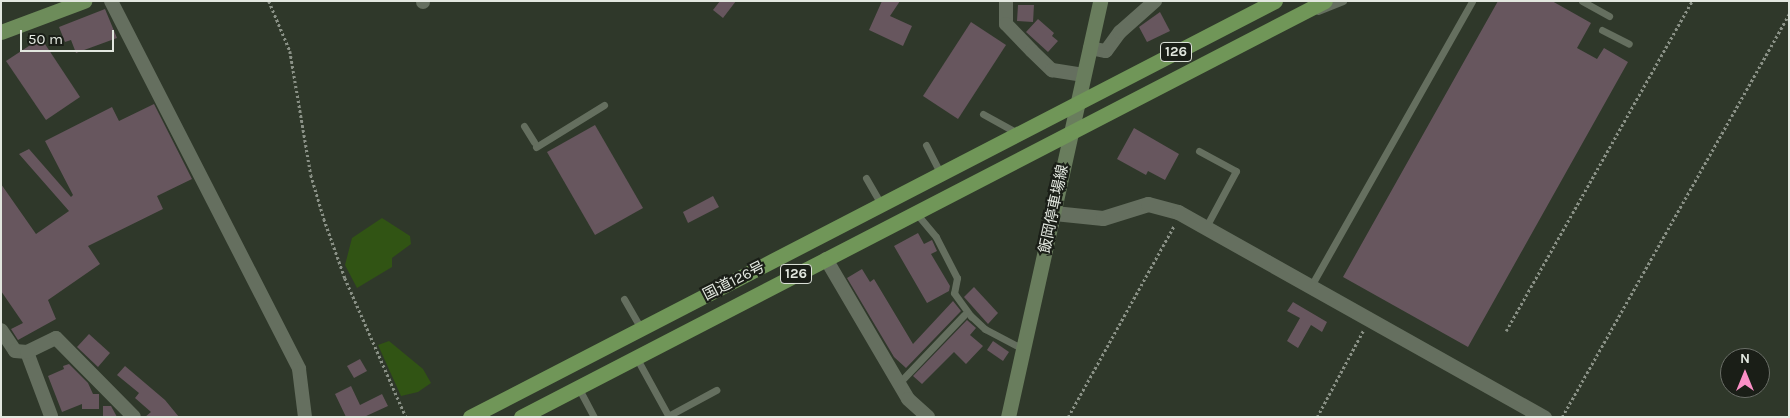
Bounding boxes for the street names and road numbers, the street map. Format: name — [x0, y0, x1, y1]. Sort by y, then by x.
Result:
road number: 126 — [1160, 41, 1192, 64]
street label: 飯岡停車場線 — [1036, 163, 1072, 255]
street label: 国道126号 — [700, 258, 768, 304]
road number: 126 — [780, 262, 812, 286]

